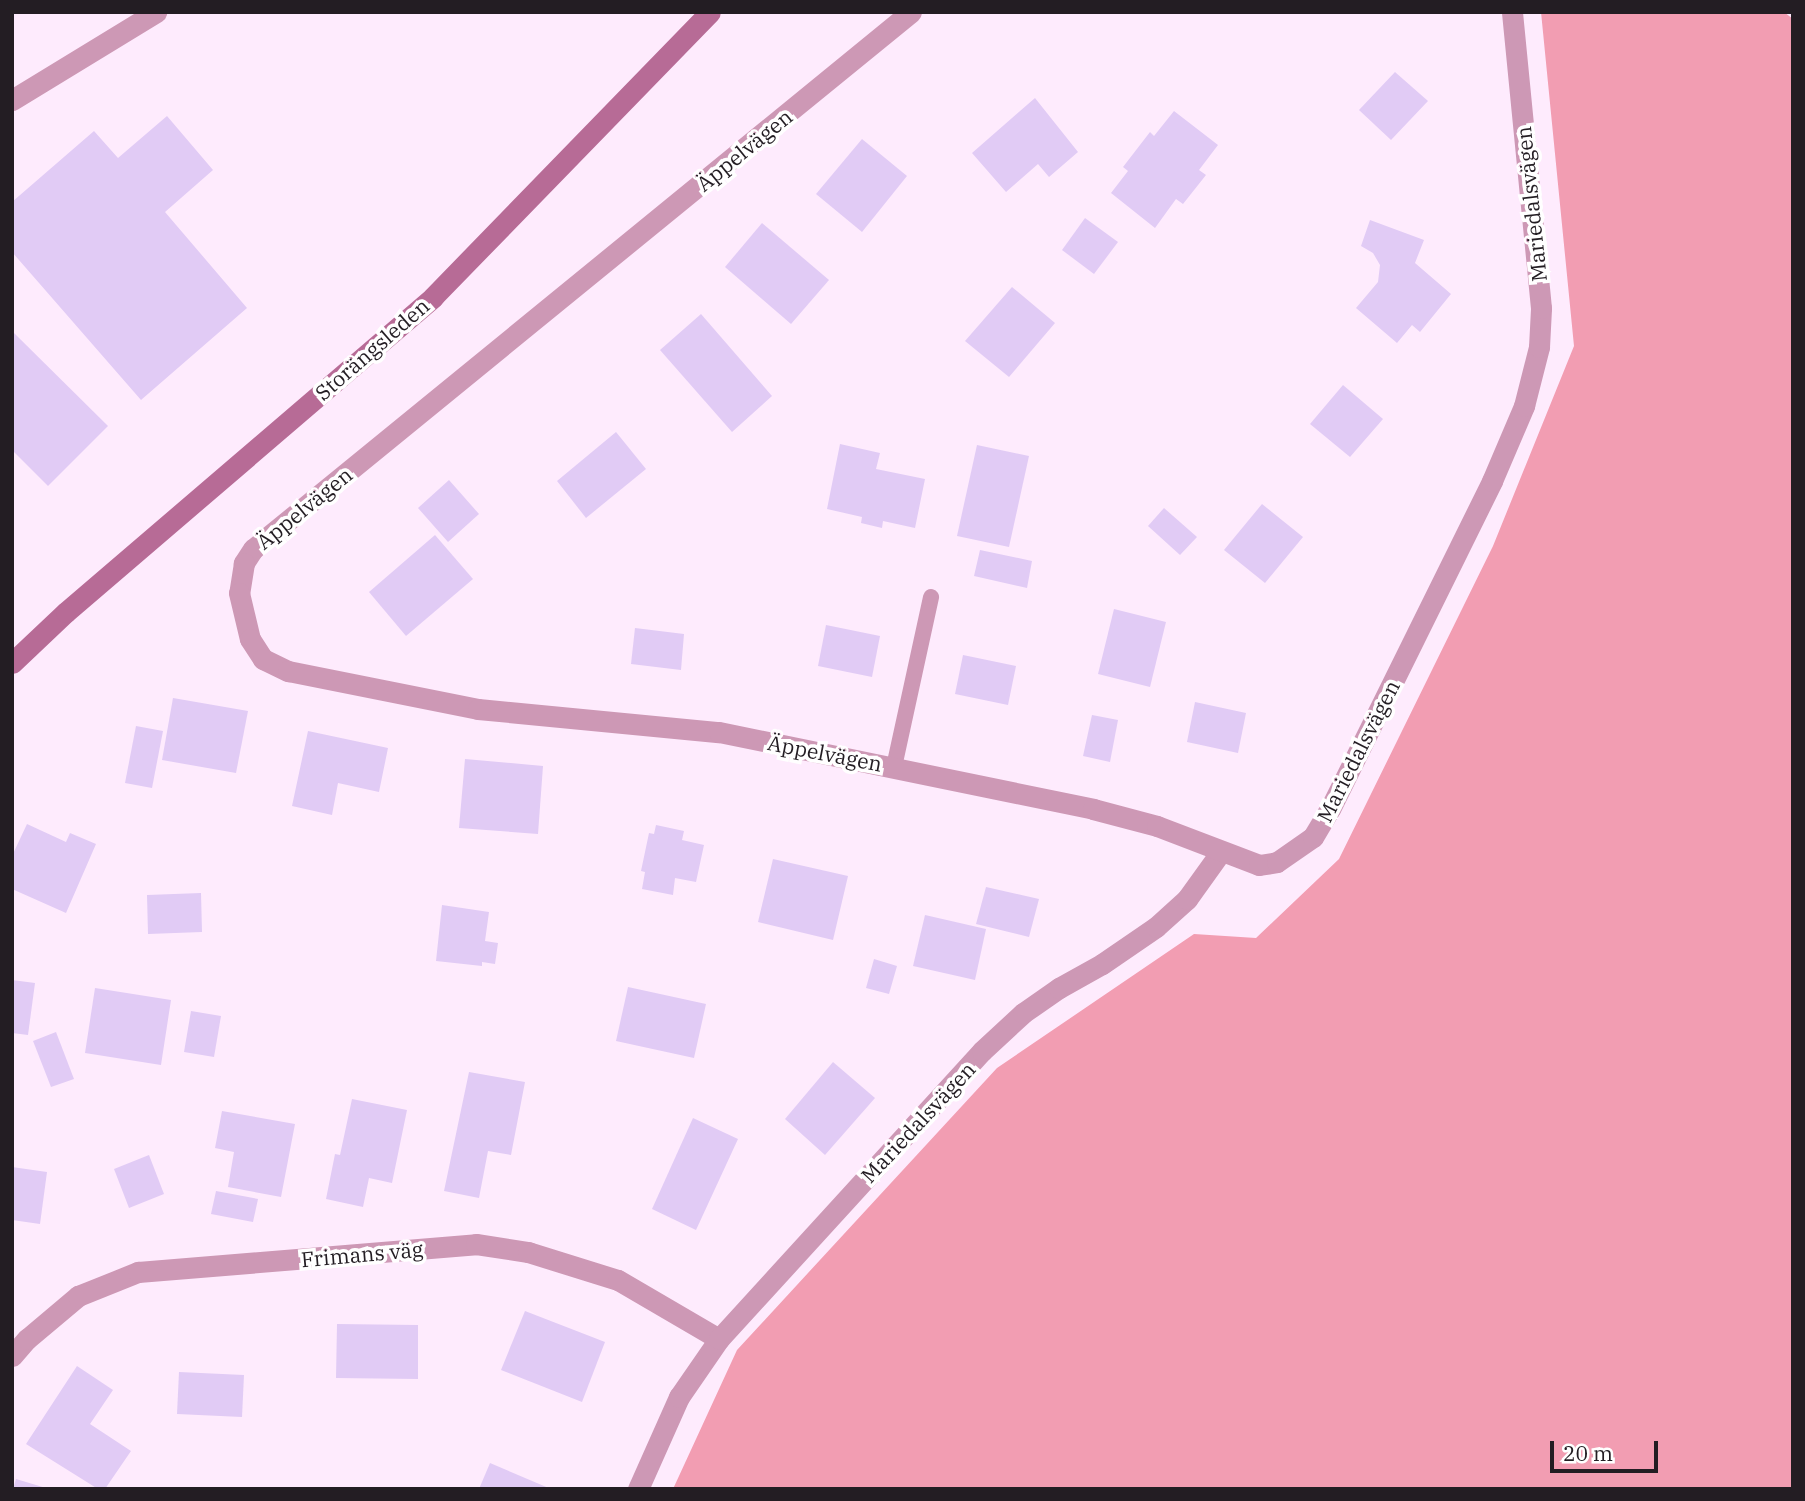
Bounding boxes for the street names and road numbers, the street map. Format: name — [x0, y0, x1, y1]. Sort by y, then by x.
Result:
street label: Äppelvägen — [691, 104, 797, 196]
street label: Mariedalsvägen — [1510, 125, 1552, 283]
street label: Storängsleden — [310, 293, 434, 405]
street label: Äppelvägen — [251, 462, 357, 554]
street label: Mariedalsvägen — [1311, 676, 1405, 826]
street label: Äppelvägen — [766, 730, 884, 776]
street label: Mariedalsvägen — [856, 1056, 980, 1188]
street label: Frimans väg — [300, 1236, 424, 1272]

